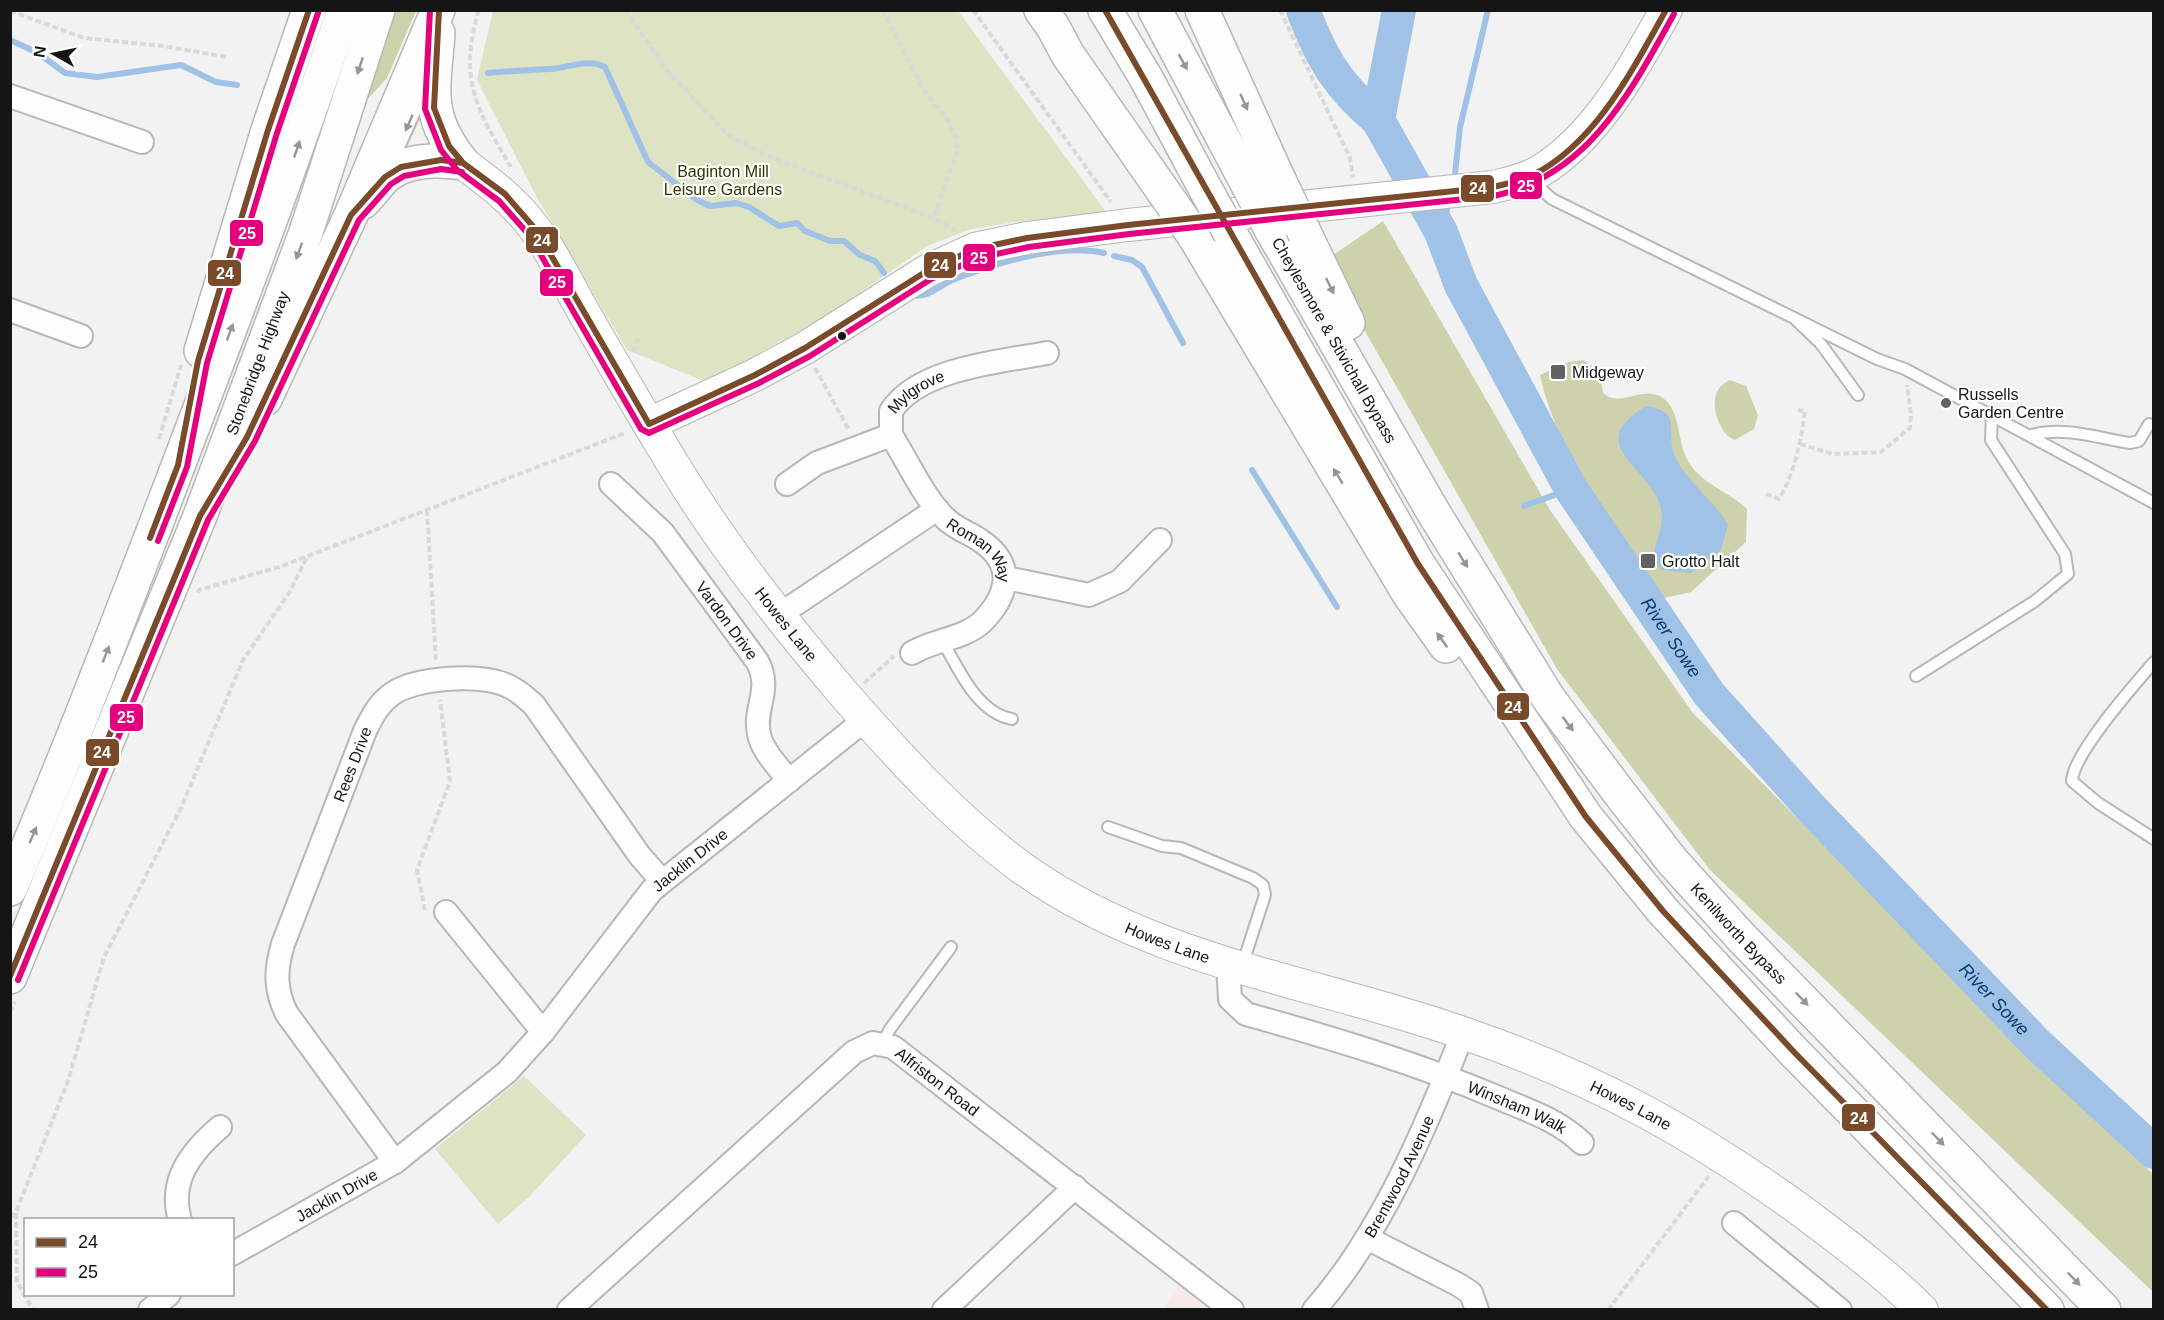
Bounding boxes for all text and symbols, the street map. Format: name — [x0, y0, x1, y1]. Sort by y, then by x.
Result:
north arrow — [24, 24, 84, 84]
text: N — [30, 45, 49, 59]
one-way arrow — [1178, 54, 1188, 71]
one-way arrow — [355, 57, 364, 75]
one-way arrow — [1239, 93, 1249, 111]
one-way arrow — [405, 115, 414, 132]
one-way arrow — [293, 140, 303, 158]
park label: Baginton Mill Leisure Gardens — [664, 163, 782, 198]
line badge: 25 — [1509, 171, 1543, 200]
line badge: 24 — [1460, 174, 1495, 203]
text: 25 — [1517, 178, 1535, 195]
text: 24 — [1469, 180, 1487, 197]
line badge: 25 — [229, 219, 264, 247]
text: 25 — [238, 225, 256, 242]
line badge: 24 — [525, 226, 559, 254]
text: 24 — [533, 232, 551, 249]
street label: Cheylesmore & Stivichall Bypass — [1269, 234, 1400, 446]
one-way arrow — [294, 242, 303, 260]
line badge: 25 — [962, 243, 996, 272]
text: 25 — [970, 250, 988, 267]
line badge: 24 — [923, 251, 957, 279]
text: 24 — [931, 257, 949, 274]
line badge: 24 — [207, 259, 242, 287]
text: 24 — [216, 265, 234, 282]
line badge: 25 — [539, 268, 574, 297]
text: 25 — [548, 274, 566, 291]
one-way arrow — [1326, 278, 1335, 295]
street label: Stonebridge Highway — [223, 289, 292, 437]
one-way arrow — [226, 323, 235, 341]
unlabelled marker — [836, 330, 848, 342]
marker: Midgeway — [1549, 363, 1567, 381]
place label: Midgeway — [1572, 364, 1644, 381]
street label: Mylgrove — [884, 367, 946, 416]
place label: Russells Garden Centre — [1958, 386, 2064, 421]
marker: Russells Garden Centre — [1939, 396, 1953, 410]
one-way arrow — [1333, 468, 1344, 484]
street label: Roman Way — [944, 515, 1013, 582]
one-way arrow — [1457, 552, 1468, 568]
marker: Grotto Halt — [1639, 552, 1657, 570]
place label: Grotto Halt — [1662, 553, 1740, 570]
street label: Vardon Drive — [693, 578, 761, 663]
street label: Howes Lane — [752, 584, 821, 664]
water label: River Sowe — [1637, 594, 1705, 681]
one-way arrow — [1437, 633, 1449, 648]
one-way arrow — [101, 645, 111, 663]
line badge: 24 — [1496, 692, 1530, 721]
text: 24 — [1504, 699, 1522, 716]
line badge: 25 — [109, 703, 144, 732]
text: 25 — [117, 709, 135, 726]
one-way arrow — [1562, 716, 1574, 732]
street label: Rees Drive — [330, 724, 374, 804]
line badge: 24 — [85, 738, 120, 767]
text: 24 — [93, 744, 111, 761]
street label: Jacklin Drive — [649, 825, 731, 895]
one-way arrow — [29, 826, 38, 844]
street label: Kenilworth Bypass — [1688, 879, 1790, 987]
street label: Howes Lane — [1123, 919, 1212, 966]
water label: River Sowe — [1955, 959, 2033, 1040]
one-way arrow — [1794, 992, 1808, 1006]
street label: Alfriston Road — [892, 1044, 982, 1119]
street label: Howes Lane — [1588, 1077, 1674, 1133]
street label: Winsham Walk — [1465, 1078, 1571, 1137]
line badge: 24 — [1841, 1103, 1876, 1132]
text: 24 — [1850, 1110, 1868, 1127]
street label: Brentwood Avenue — [1361, 1113, 1437, 1240]
one-way arrow — [1930, 1131, 1944, 1145]
street label: Jacklin Drive — [293, 1165, 380, 1225]
legend — [24, 1218, 234, 1296]
text: 24 — [78, 1232, 98, 1252]
text: 25 — [78, 1262, 98, 1282]
one-way arrow — [2066, 1271, 2080, 1285]

